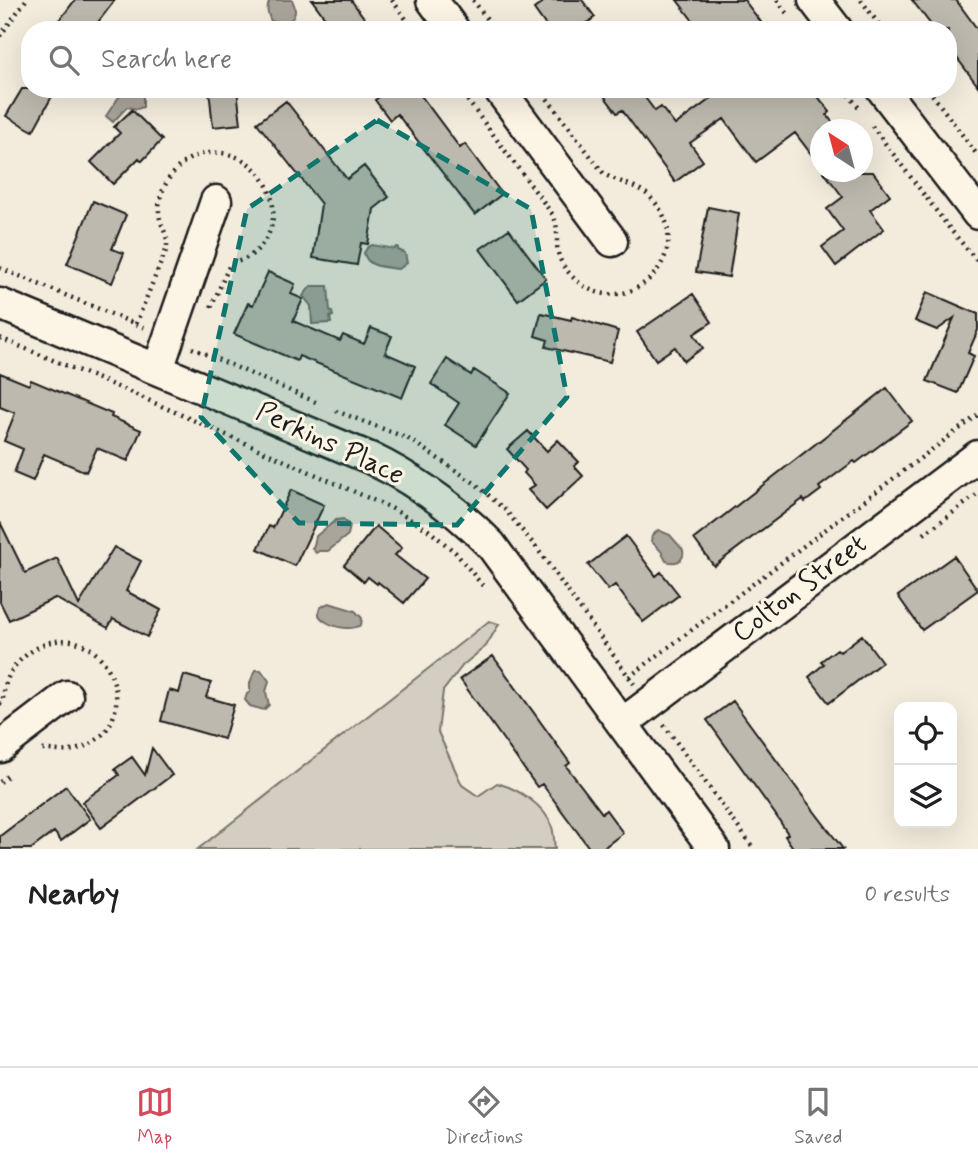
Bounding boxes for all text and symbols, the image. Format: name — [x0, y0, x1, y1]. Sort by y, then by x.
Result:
search box — [21, 21, 957, 98]
icon: search — [45, 41, 83, 79]
text: Search here — [101, 43, 232, 77]
north arrow — [810, 119, 873, 182]
street label: Perkins Place — [250, 394, 410, 494]
street label: Colton Street — [725, 526, 875, 652]
map controls — [894, 702, 957, 828]
button: locate — [894, 702, 957, 765]
button: layers — [894, 765, 957, 828]
text: Nearby — [28, 875, 119, 914]
text: 0 results — [864, 880, 950, 910]
tab: Map — [136, 1083, 174, 1150]
tab: Directions — [445, 1083, 523, 1150]
tab: Saved — [794, 1083, 842, 1150]

